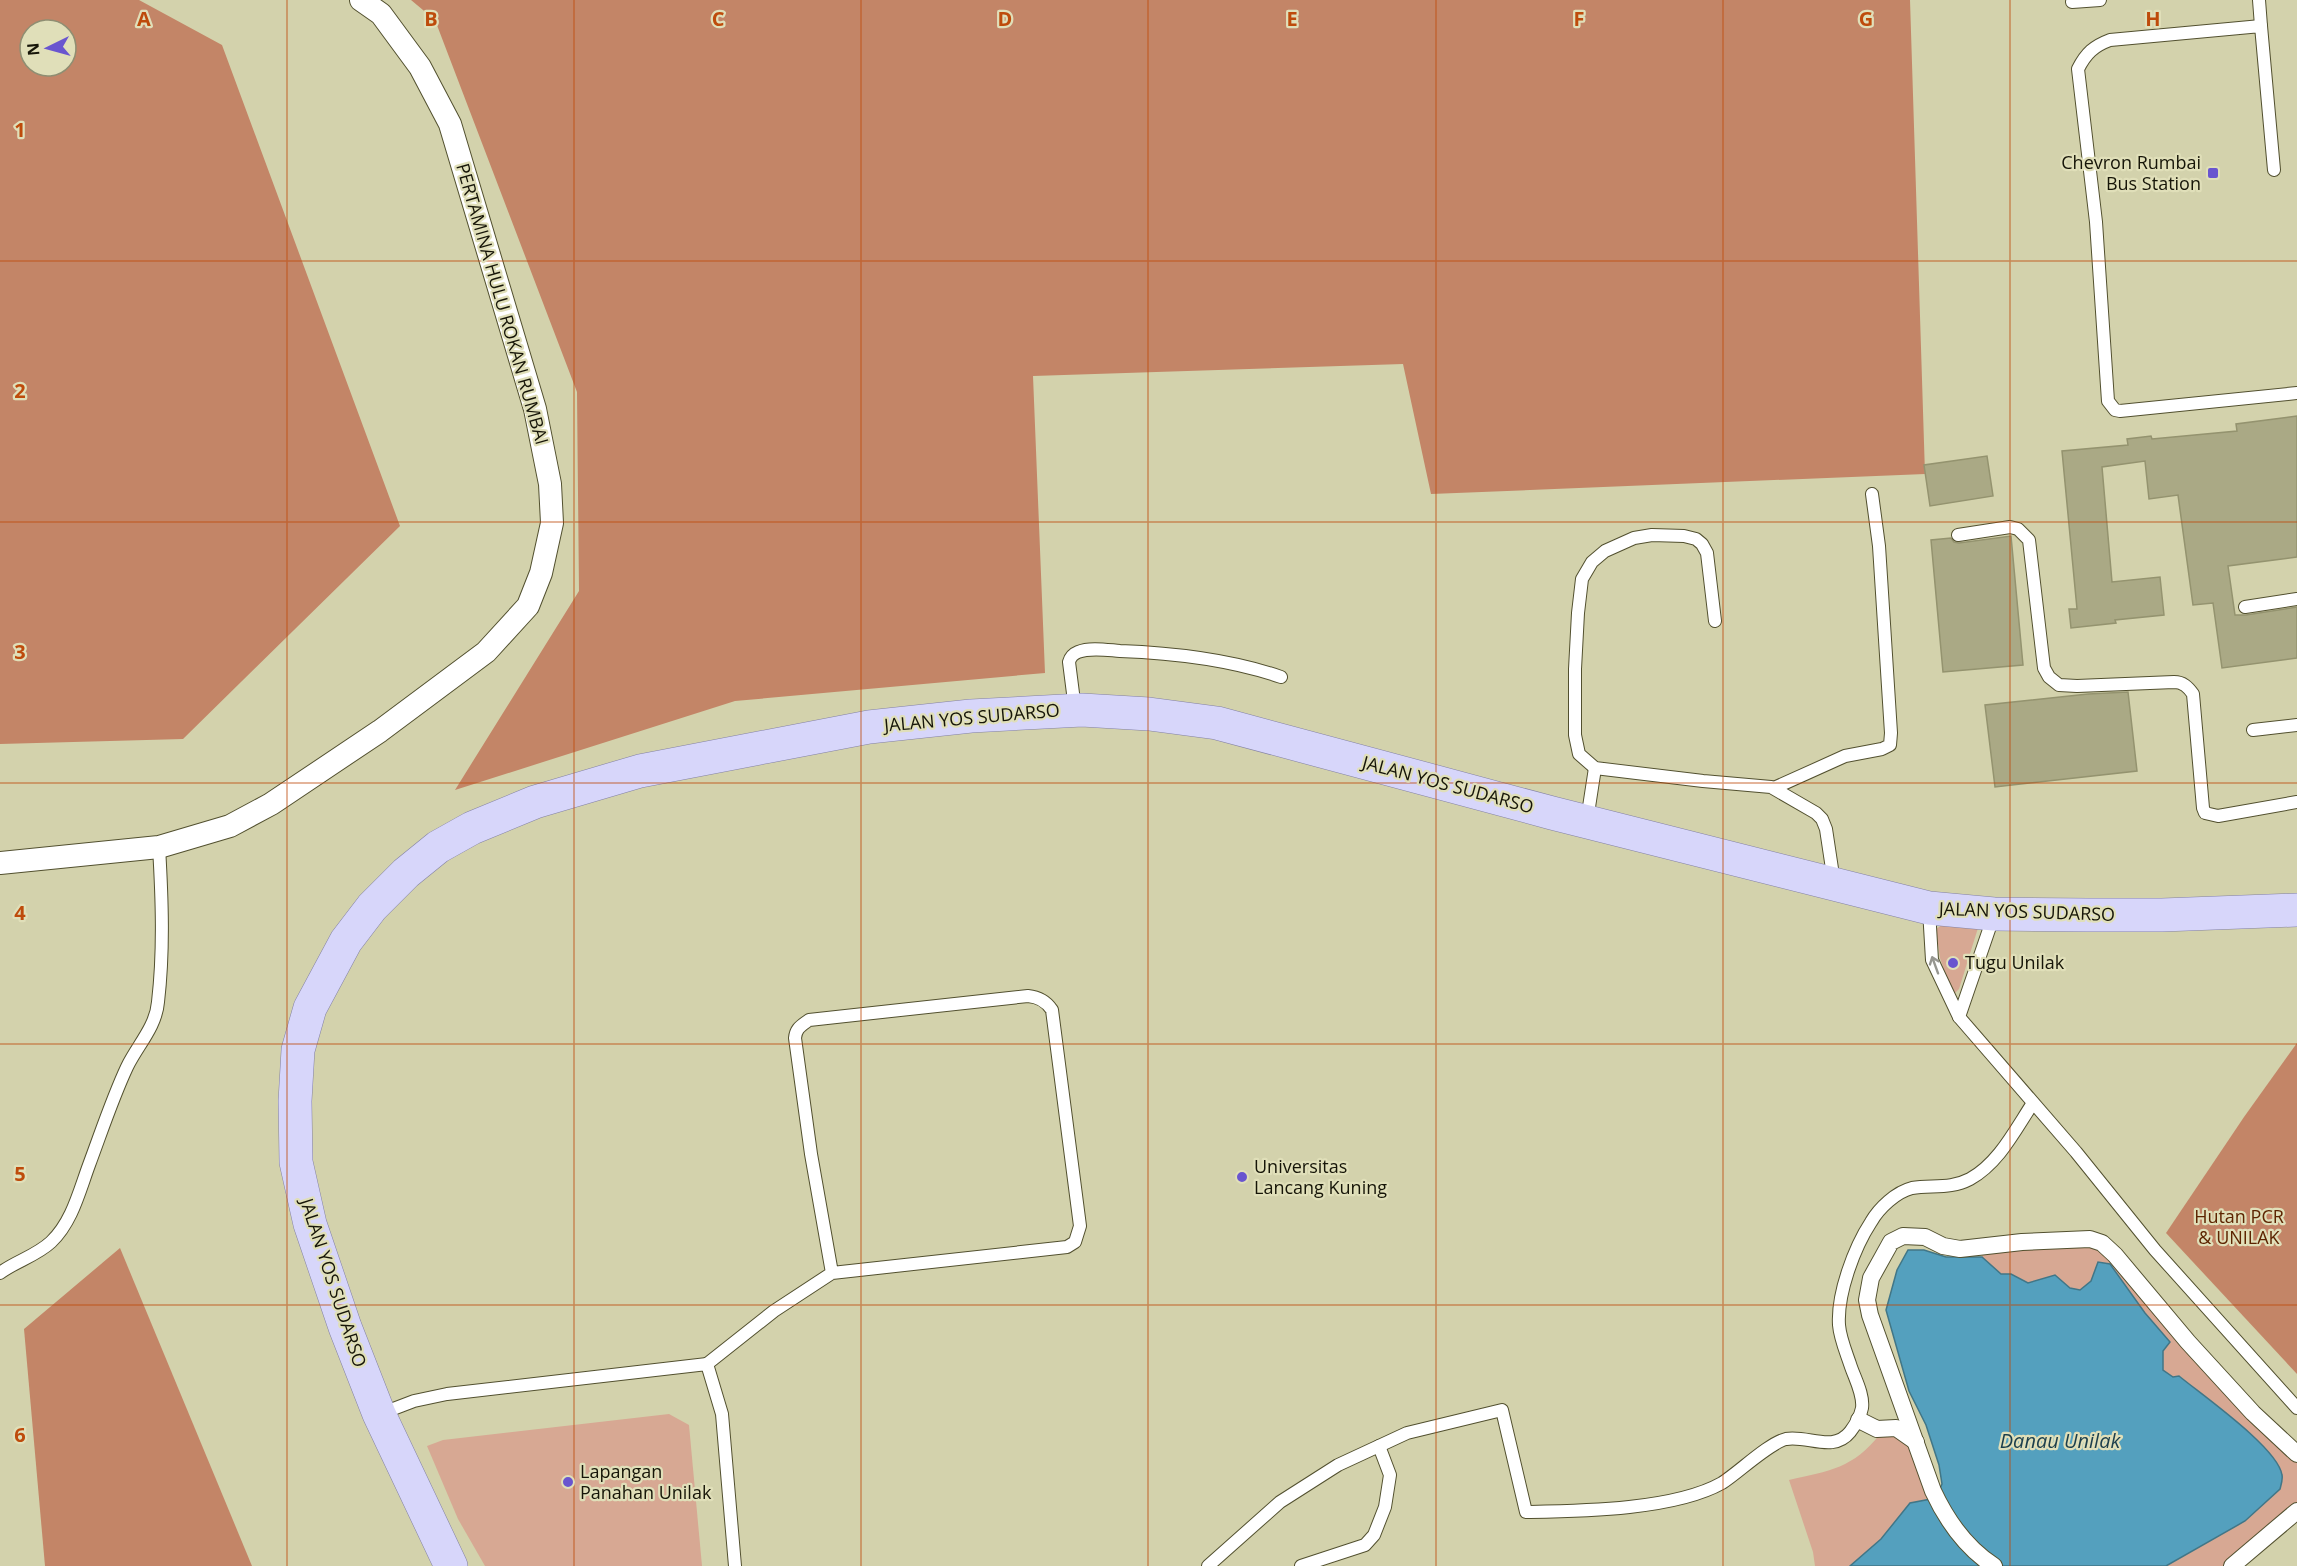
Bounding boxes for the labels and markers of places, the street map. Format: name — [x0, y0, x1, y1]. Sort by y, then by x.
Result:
place label: Chevron Rumbai Bus Station — [2061, 150, 2201, 195]
marker: Chevron Rumbai Bus Station — [2206, 166, 2220, 180]
place label: Tugu Unilak — [1965, 950, 2065, 974]
marker: Tugu Unilak — [1946, 956, 1960, 970]
place label: Universitas Lancang Kuning — [1254, 1154, 1387, 1199]
marker: Universitas Lancang Kuning — [1235, 1170, 1249, 1184]
place label: Lapangan Panahan Unilak — [580, 1459, 712, 1504]
marker: Lapangan Panahan Unilak — [561, 1475, 575, 1489]

